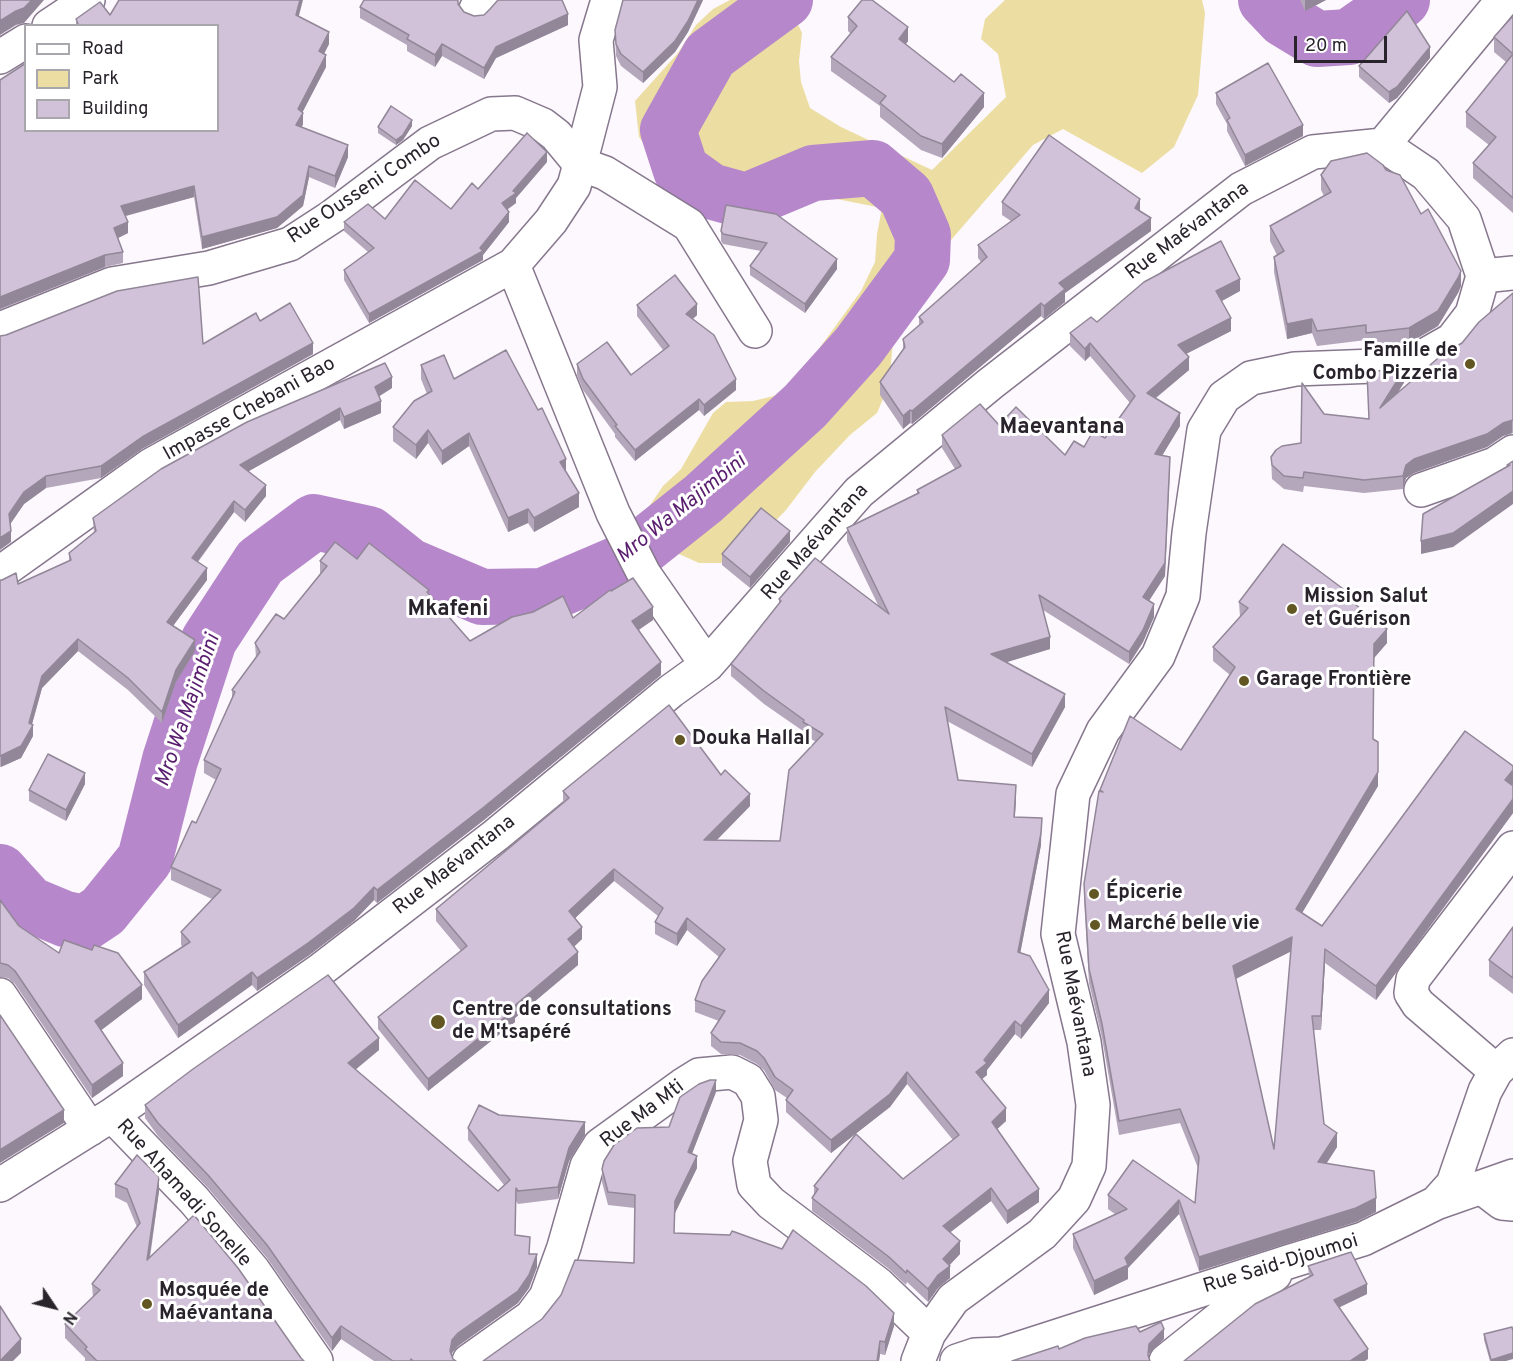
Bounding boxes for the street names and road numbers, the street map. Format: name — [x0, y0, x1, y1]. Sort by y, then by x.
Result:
street label: Rue Ousseni Combo — [284, 130, 446, 250]
street label: Rue Maévantana — [1122, 178, 1254, 286]
street label: Impasse Chebani Bao — [160, 353, 340, 467]
street label: Rue Maévantana — [757, 480, 875, 606]
street label: Rue Maévantana — [389, 811, 521, 921]
street label: Rue Maévantana — [1048, 929, 1100, 1079]
street label: Rue Ma Mti — [596, 1076, 690, 1154]
street label: Rue Ahamadi Sonelle — [110, 1115, 256, 1273]
street label: Rue Said-Djoumoi — [1201, 1230, 1361, 1300]

